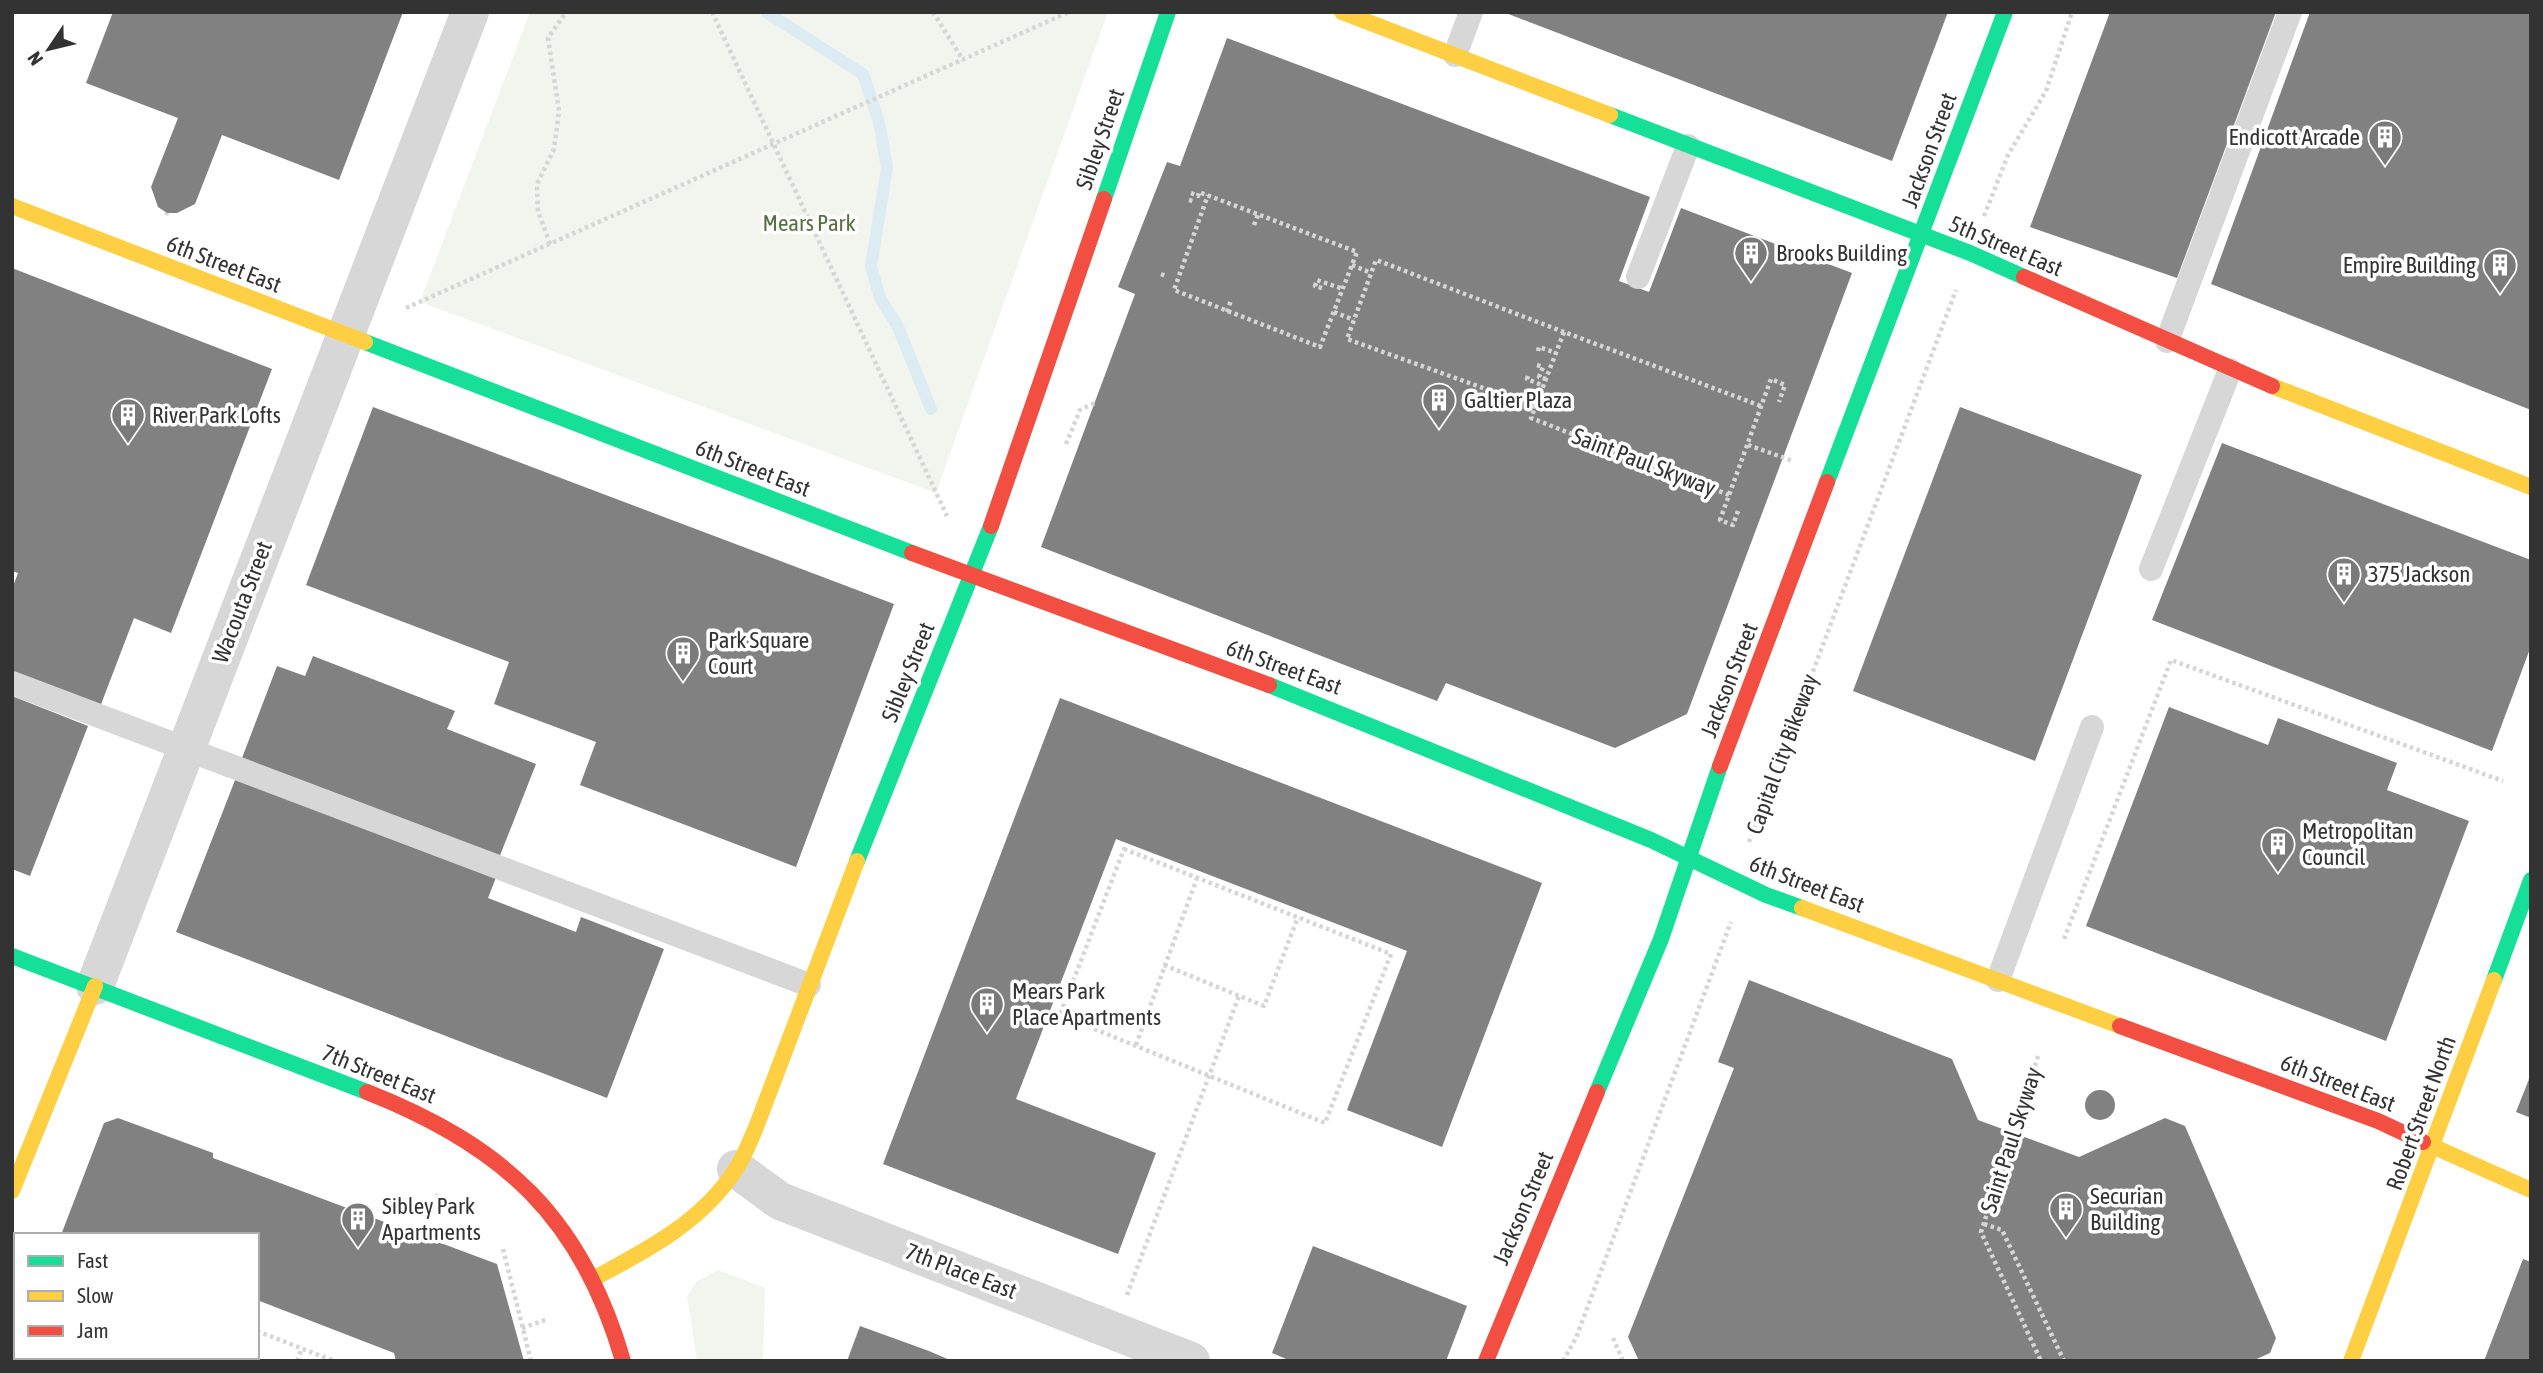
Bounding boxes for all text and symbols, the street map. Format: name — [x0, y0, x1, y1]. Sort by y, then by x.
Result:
north arrow — [14, 14, 84, 84]
text: N — [23, 48, 47, 70]
street label: Sibley Street — [1071, 85, 1129, 193]
street label: Jackson Street — [1896, 89, 1962, 211]
building icon: Endicott Arcade — [2366, 118, 2404, 167]
place label: Endicott Arcade — [2229, 124, 2360, 150]
park label: Mears Park — [762, 210, 856, 236]
street label: 5th Street East — [1945, 210, 2067, 282]
street label: 6th Street East — [163, 230, 285, 298]
building icon: Brooks Building — [1732, 234, 1770, 283]
place label: Brooks Building — [1776, 240, 1907, 266]
building icon: Empire Building — [2481, 246, 2519, 295]
place label: Empire Building — [2343, 252, 2476, 278]
building icon: Galtier Plaza — [1420, 381, 1458, 430]
place label: Galtier Plaza — [1464, 387, 1572, 413]
building icon: River Park Lofts — [109, 396, 147, 445]
place label: River Park Lofts — [152, 402, 281, 428]
street label: Saint Paul Skyway — [1569, 423, 1719, 501]
street label: 6th Street East — [692, 434, 814, 502]
street label: Wacouta Street — [207, 538, 277, 666]
building icon: 375 Jackson — [2325, 555, 2363, 604]
place label: 375 Jackson — [2368, 561, 2470, 587]
street label: Sibley Street — [876, 618, 940, 726]
street label: Jackson Street — [1695, 619, 1763, 741]
place label: Park Square Court — [708, 627, 809, 679]
building icon: Park Square Court — [664, 634, 702, 683]
street label: 6th Street East — [1223, 634, 1345, 700]
street label: Capital City Bikeway — [1741, 670, 1823, 838]
place label: Metropolitan Council — [2302, 818, 2414, 870]
building icon: Metropolitan Council — [2259, 825, 2297, 874]
street label: 6th Street East — [1746, 850, 1868, 918]
place label: Mears Park Place Apartments — [1012, 978, 1161, 1030]
building icon: Mears Park Place Apartments — [968, 985, 1006, 1034]
street label: Robert Street North — [2381, 1032, 2461, 1194]
street label: 7th Street East — [318, 1039, 440, 1109]
street label: 6th Street East — [2277, 1049, 2399, 1117]
street label: Saint Paul Skyway — [1975, 1064, 2047, 1216]
street label: Jackson Street — [1488, 1148, 1558, 1268]
place label: Securian Building — [2090, 1183, 2164, 1235]
building icon: Securian Building — [2047, 1190, 2085, 1239]
place label: Sibley Park Apartments — [382, 1193, 481, 1245]
building icon: Sibley Park Apartments — [339, 1200, 377, 1249]
legend — [14, 1233, 259, 1359]
street label: 7th Place East — [902, 1238, 1020, 1304]
text: Fast — [77, 1248, 108, 1272]
text: Slow — [77, 1283, 114, 1307]
text: Jam — [77, 1318, 109, 1342]

